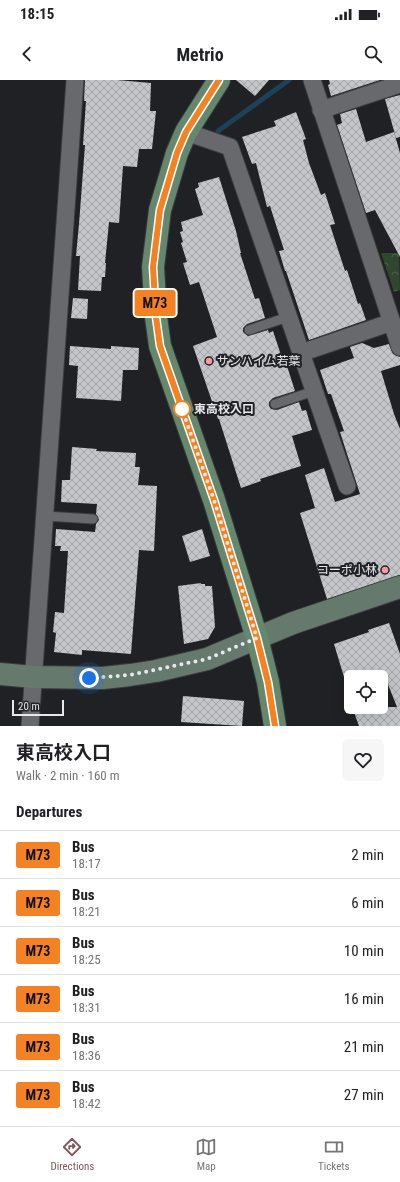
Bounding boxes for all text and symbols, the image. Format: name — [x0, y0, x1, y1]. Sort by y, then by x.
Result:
text: 18:15 — [20, 5, 54, 23]
icon: back — [16, 43, 38, 65]
icon: search — [362, 43, 384, 65]
text: Metrio — [176, 44, 224, 65]
line badge: M73 — [132, 290, 178, 316]
text: M73 — [143, 295, 167, 311]
place label: サンハイム若葉 — [217, 354, 301, 368]
marker: サンハイム若葉 — [204, 356, 214, 366]
marker: 東高校入口 — [173, 400, 191, 418]
place label: 東高校入口 — [194, 402, 254, 416]
place label: コーポ小林 — [317, 563, 377, 577]
marker: コーポ小林 — [380, 565, 390, 575]
your location — [79, 668, 99, 688]
map controls — [344, 670, 388, 714]
button: locate — [344, 670, 388, 714]
scale bar — [12, 698, 64, 717]
text: 20 m — [18, 700, 40, 713]
button: heart — [342, 739, 384, 781]
text: 東高校入口 — [16, 741, 111, 764]
text: Walk · 2 min · 160 m — [16, 768, 120, 783]
text: Departures — [16, 803, 82, 821]
text: Bus — [72, 838, 95, 856]
text: 2 min — [351, 846, 384, 864]
text: M73 — [26, 847, 50, 863]
text: 18:17 — [72, 856, 101, 871]
text: Bus — [72, 886, 95, 904]
text: 6 min — [351, 894, 384, 912]
text: M73 — [26, 895, 50, 911]
text: 18:21 — [72, 904, 101, 919]
text: Bus — [72, 934, 95, 952]
text: 10 min — [344, 942, 384, 960]
text: M73 — [26, 943, 50, 959]
text: 18:25 — [72, 952, 101, 967]
text: Bus — [72, 982, 95, 1000]
text: 16 min — [344, 990, 384, 1008]
text: M73 — [26, 991, 50, 1007]
text: 18:31 — [72, 1000, 101, 1015]
text: Bus — [72, 1030, 95, 1048]
text: 21 min — [344, 1038, 384, 1056]
text: M73 — [26, 1039, 50, 1055]
text: 18:36 — [72, 1048, 101, 1063]
text: Bus — [72, 1078, 95, 1096]
text: 27 min — [344, 1086, 384, 1104]
text: M73 — [26, 1087, 50, 1103]
text: 18:42 — [72, 1096, 101, 1111]
tab: Directions — [50, 1136, 94, 1173]
tab: Map — [195, 1136, 217, 1173]
tab: Tickets — [318, 1136, 350, 1173]

